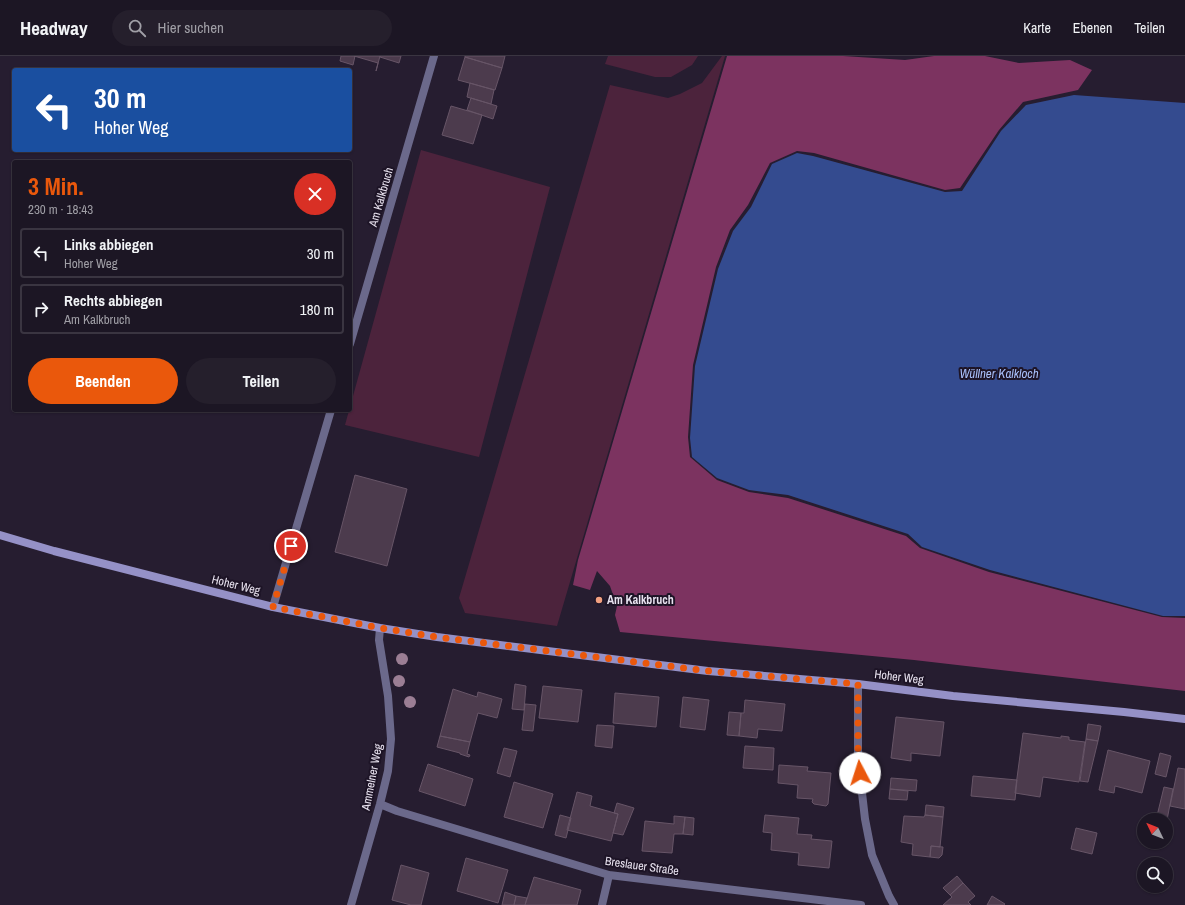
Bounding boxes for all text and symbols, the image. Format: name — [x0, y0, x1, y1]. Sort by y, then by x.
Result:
search box — [112, 10, 392, 46]
text: Headway — [20, 15, 88, 41]
icon: search — [126, 17, 148, 39]
text: Hier suchen — [158, 17, 224, 38]
text: Karte — [1023, 19, 1051, 37]
text: Ebenen — [1073, 19, 1112, 37]
text: Teilen — [1134, 19, 1165, 37]
text: 30 m — [94, 79, 146, 117]
icon: left — [28, 84, 80, 136]
text: Hoher Weg — [94, 115, 168, 140]
street label: Am Kalkbruch — [365, 165, 397, 230]
text: 3 Min. — [28, 170, 84, 202]
button: close — [294, 173, 336, 215]
text: 230 m · 18:43 — [28, 201, 93, 218]
text: Links abbiegen — [64, 234, 154, 255]
icon: left — [30, 242, 52, 264]
text: 30 m — [307, 243, 334, 264]
text: Hoher Weg — [64, 255, 118, 272]
text: Rechts abbiegen — [64, 290, 162, 311]
icon: right — [30, 298, 52, 320]
text: 180 m — [300, 299, 334, 320]
text: Am Kalkbruch — [64, 311, 130, 328]
button: Beenden — [28, 358, 178, 404]
button: Teilen — [186, 358, 336, 404]
water label: Wüllner Kalkloch — [959, 365, 1039, 382]
pin — [274, 529, 308, 563]
icon: arrive — [280, 535, 302, 557]
street label: Hoher Weg — [210, 571, 263, 599]
place label: Am Kalkbruch — [607, 592, 674, 608]
marker: Am Kalkbruch — [594, 595, 604, 605]
street label: Hoher Weg — [873, 666, 925, 688]
street label: Ammelner Weg — [358, 742, 386, 813]
position arrow — [839, 752, 881, 794]
north arrow — [1137, 813, 1173, 849]
map controls — [1137, 813, 1173, 893]
street label: Breslauer Straße — [604, 853, 680, 879]
button: search — [1137, 857, 1173, 893]

